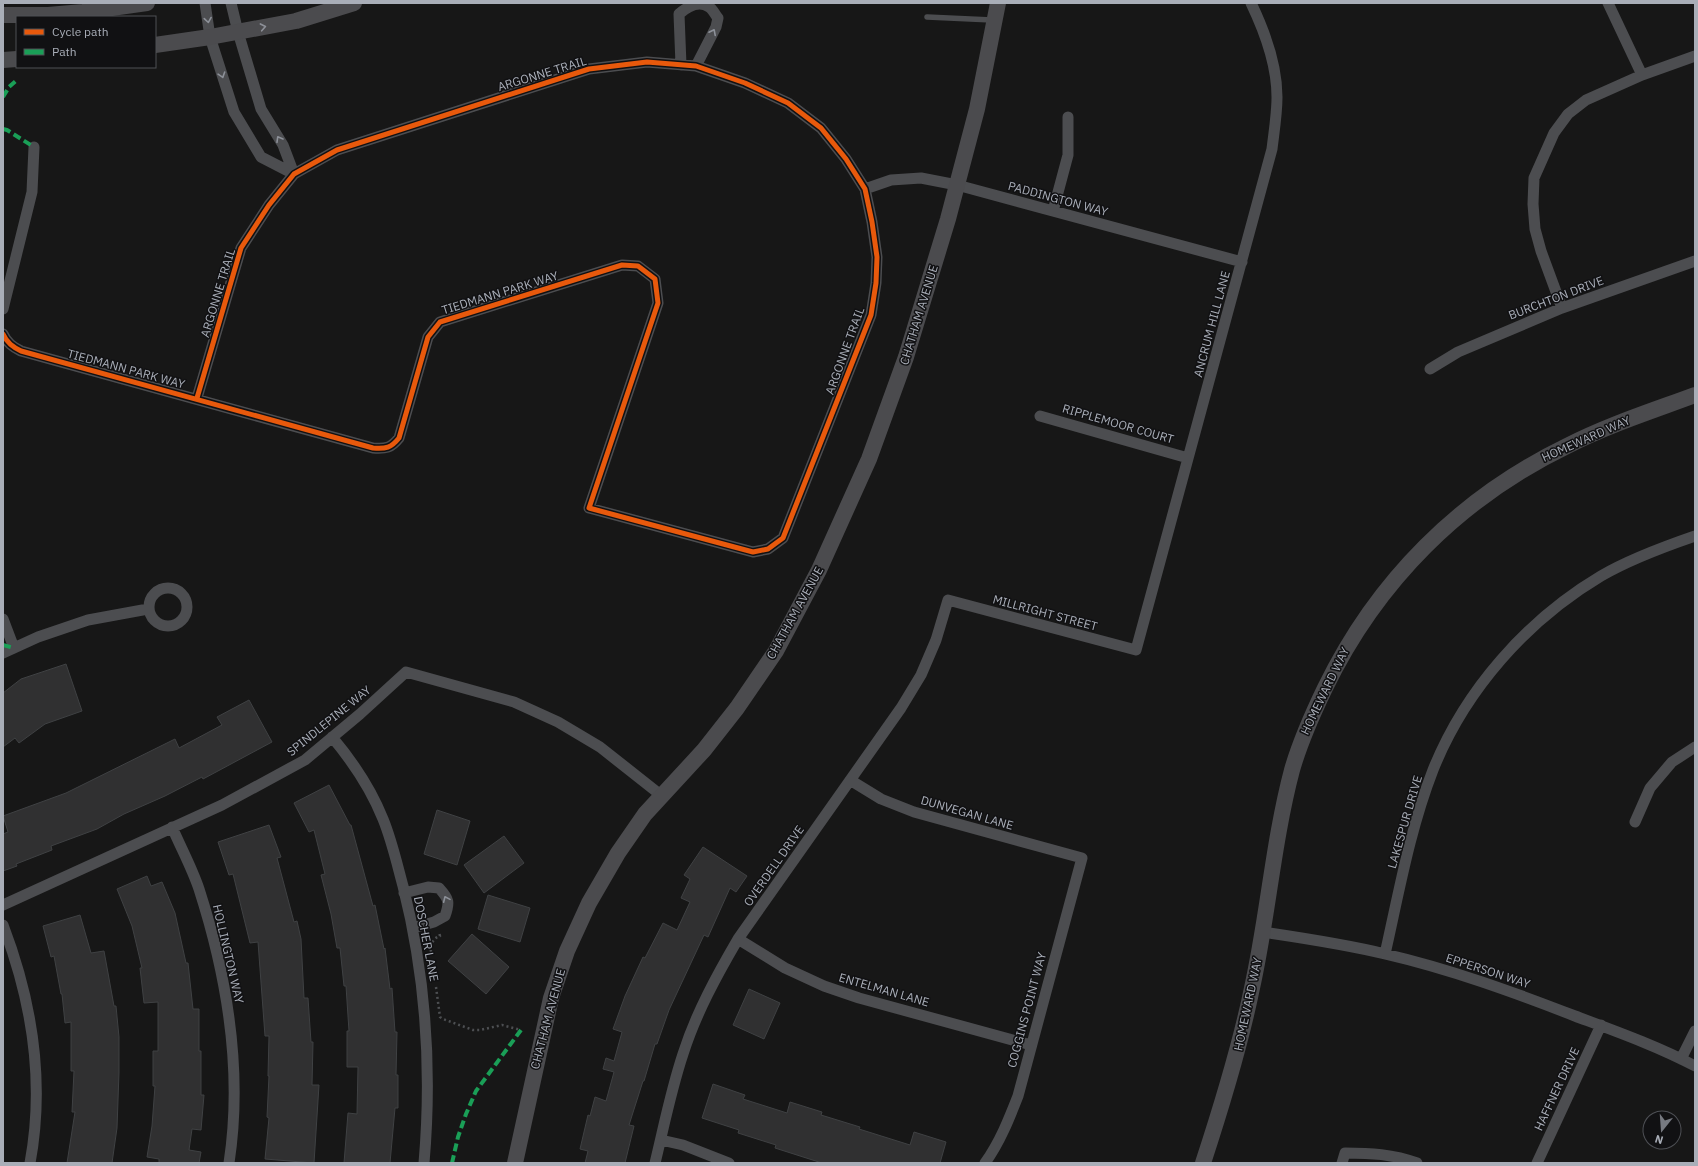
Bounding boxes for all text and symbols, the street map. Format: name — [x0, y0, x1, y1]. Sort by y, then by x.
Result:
legend — [16, 16, 156, 68]
one-way arrow — [203, 17, 212, 23]
text: Cycle path — [52, 24, 109, 39]
one-way arrow — [259, 24, 266, 32]
one-way arrow — [709, 29, 716, 36]
text: Path — [52, 44, 77, 59]
street label: ARGONNE TRAIL — [496, 53, 588, 94]
one-way arrow — [217, 71, 226, 78]
one-way arrow — [276, 136, 283, 143]
street label: PADDINGTON WAY — [1006, 178, 1110, 219]
street label: ARGONNE TRAIL — [197, 247, 238, 339]
street label: CHATHAM AVENUE — [896, 263, 941, 367]
street label: TIEDMANN PARK WAY — [440, 268, 560, 317]
street label: ANCRUM HILL LANE — [1190, 269, 1233, 379]
street label: BURCHTON DRIVE — [1506, 272, 1606, 323]
street label: ARGONNE TRAIL — [822, 305, 867, 397]
street label: TIEDMANN PARK WAY — [66, 346, 187, 391]
street label: RIPPLEMOOR COURT — [1061, 400, 1176, 447]
street label: HOMEWARD WAY — [1539, 412, 1632, 465]
street label: CHATHAM AVENUE — [763, 564, 826, 662]
street label: MILLRIGHT STREET — [991, 591, 1099, 634]
street label: HOMEWARD WAY — [1297, 645, 1352, 737]
street label: SPINDLEPINE WAY — [284, 682, 374, 759]
street label: LAKESPUR DRIVE — [1384, 774, 1425, 870]
street label: DUNVEGAN LANE — [919, 792, 1015, 833]
street label: OVERDELL DRIVE — [740, 822, 807, 909]
street label: DOSCHER LANE — [411, 895, 442, 983]
one-way arrow — [443, 896, 451, 903]
street label: HOLLINGTON WAY — [210, 903, 247, 1005]
street label: COGGINS POINT WAY — [1004, 950, 1049, 1069]
street label: EPPERSON WAY — [1444, 950, 1532, 991]
street label: HOMEWARD WAY — [1230, 956, 1265, 1052]
street label: CHATHAM AVENUE — [527, 967, 568, 1071]
street label: ENTELMAN LANE — [837, 969, 931, 1010]
street label: HAFFNER DRIVE — [1531, 1045, 1582, 1133]
north arrow — [1642, 1110, 1682, 1150]
text: N — [1653, 1132, 1665, 1147]

